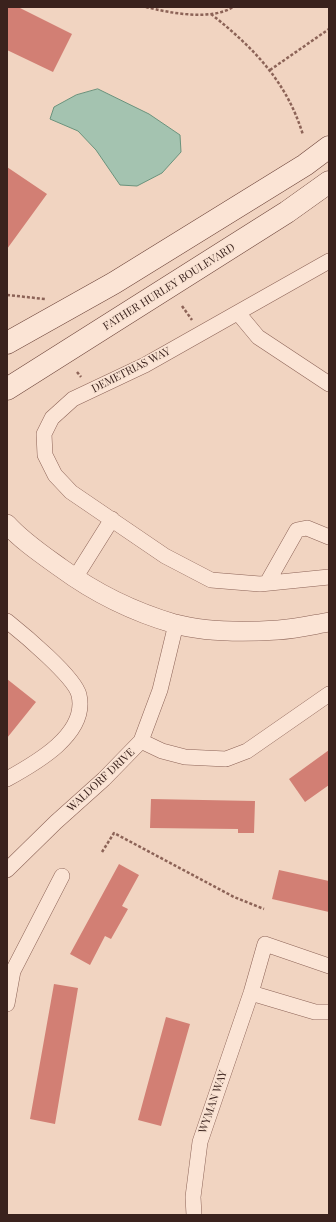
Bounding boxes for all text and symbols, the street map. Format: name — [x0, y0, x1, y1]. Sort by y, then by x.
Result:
street label: FATHER HURLEY BOULEVARD — [101, 241, 237, 333]
street label: DEMETRIAS WAY — [90, 345, 172, 395]
street label: WALDORF DRIVE — [65, 746, 137, 814]
street label: WYMAN WAY — [196, 1069, 230, 1135]

